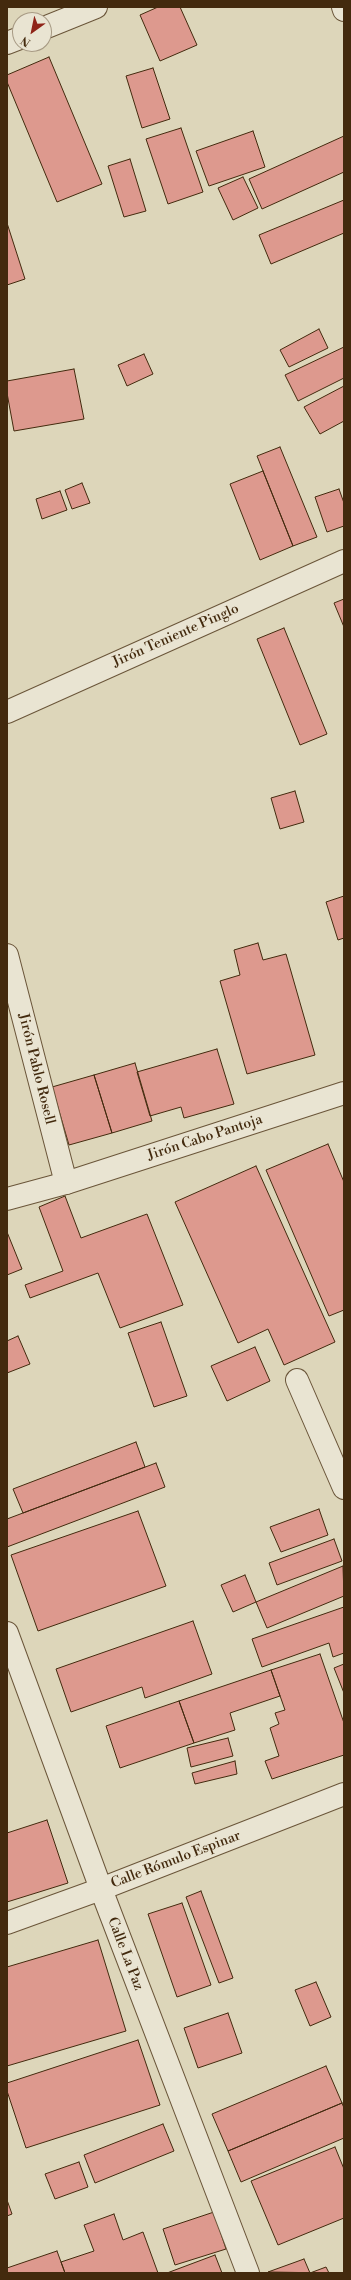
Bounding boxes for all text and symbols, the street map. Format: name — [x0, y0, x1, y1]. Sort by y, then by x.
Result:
north arrow — [12, 12, 52, 52]
text: N — [19, 33, 33, 49]
street label: Jirón Teniente Pinglo — [110, 601, 242, 671]
street label: Jirón Pablo Rosell — [14, 1012, 58, 1126]
street label: Jirón Cabo Pantoja — [145, 1111, 265, 1165]
street label: Calle Rómulo Espinar — [109, 1828, 243, 1892]
street label: Calle La Paz — [103, 1915, 147, 1993]

